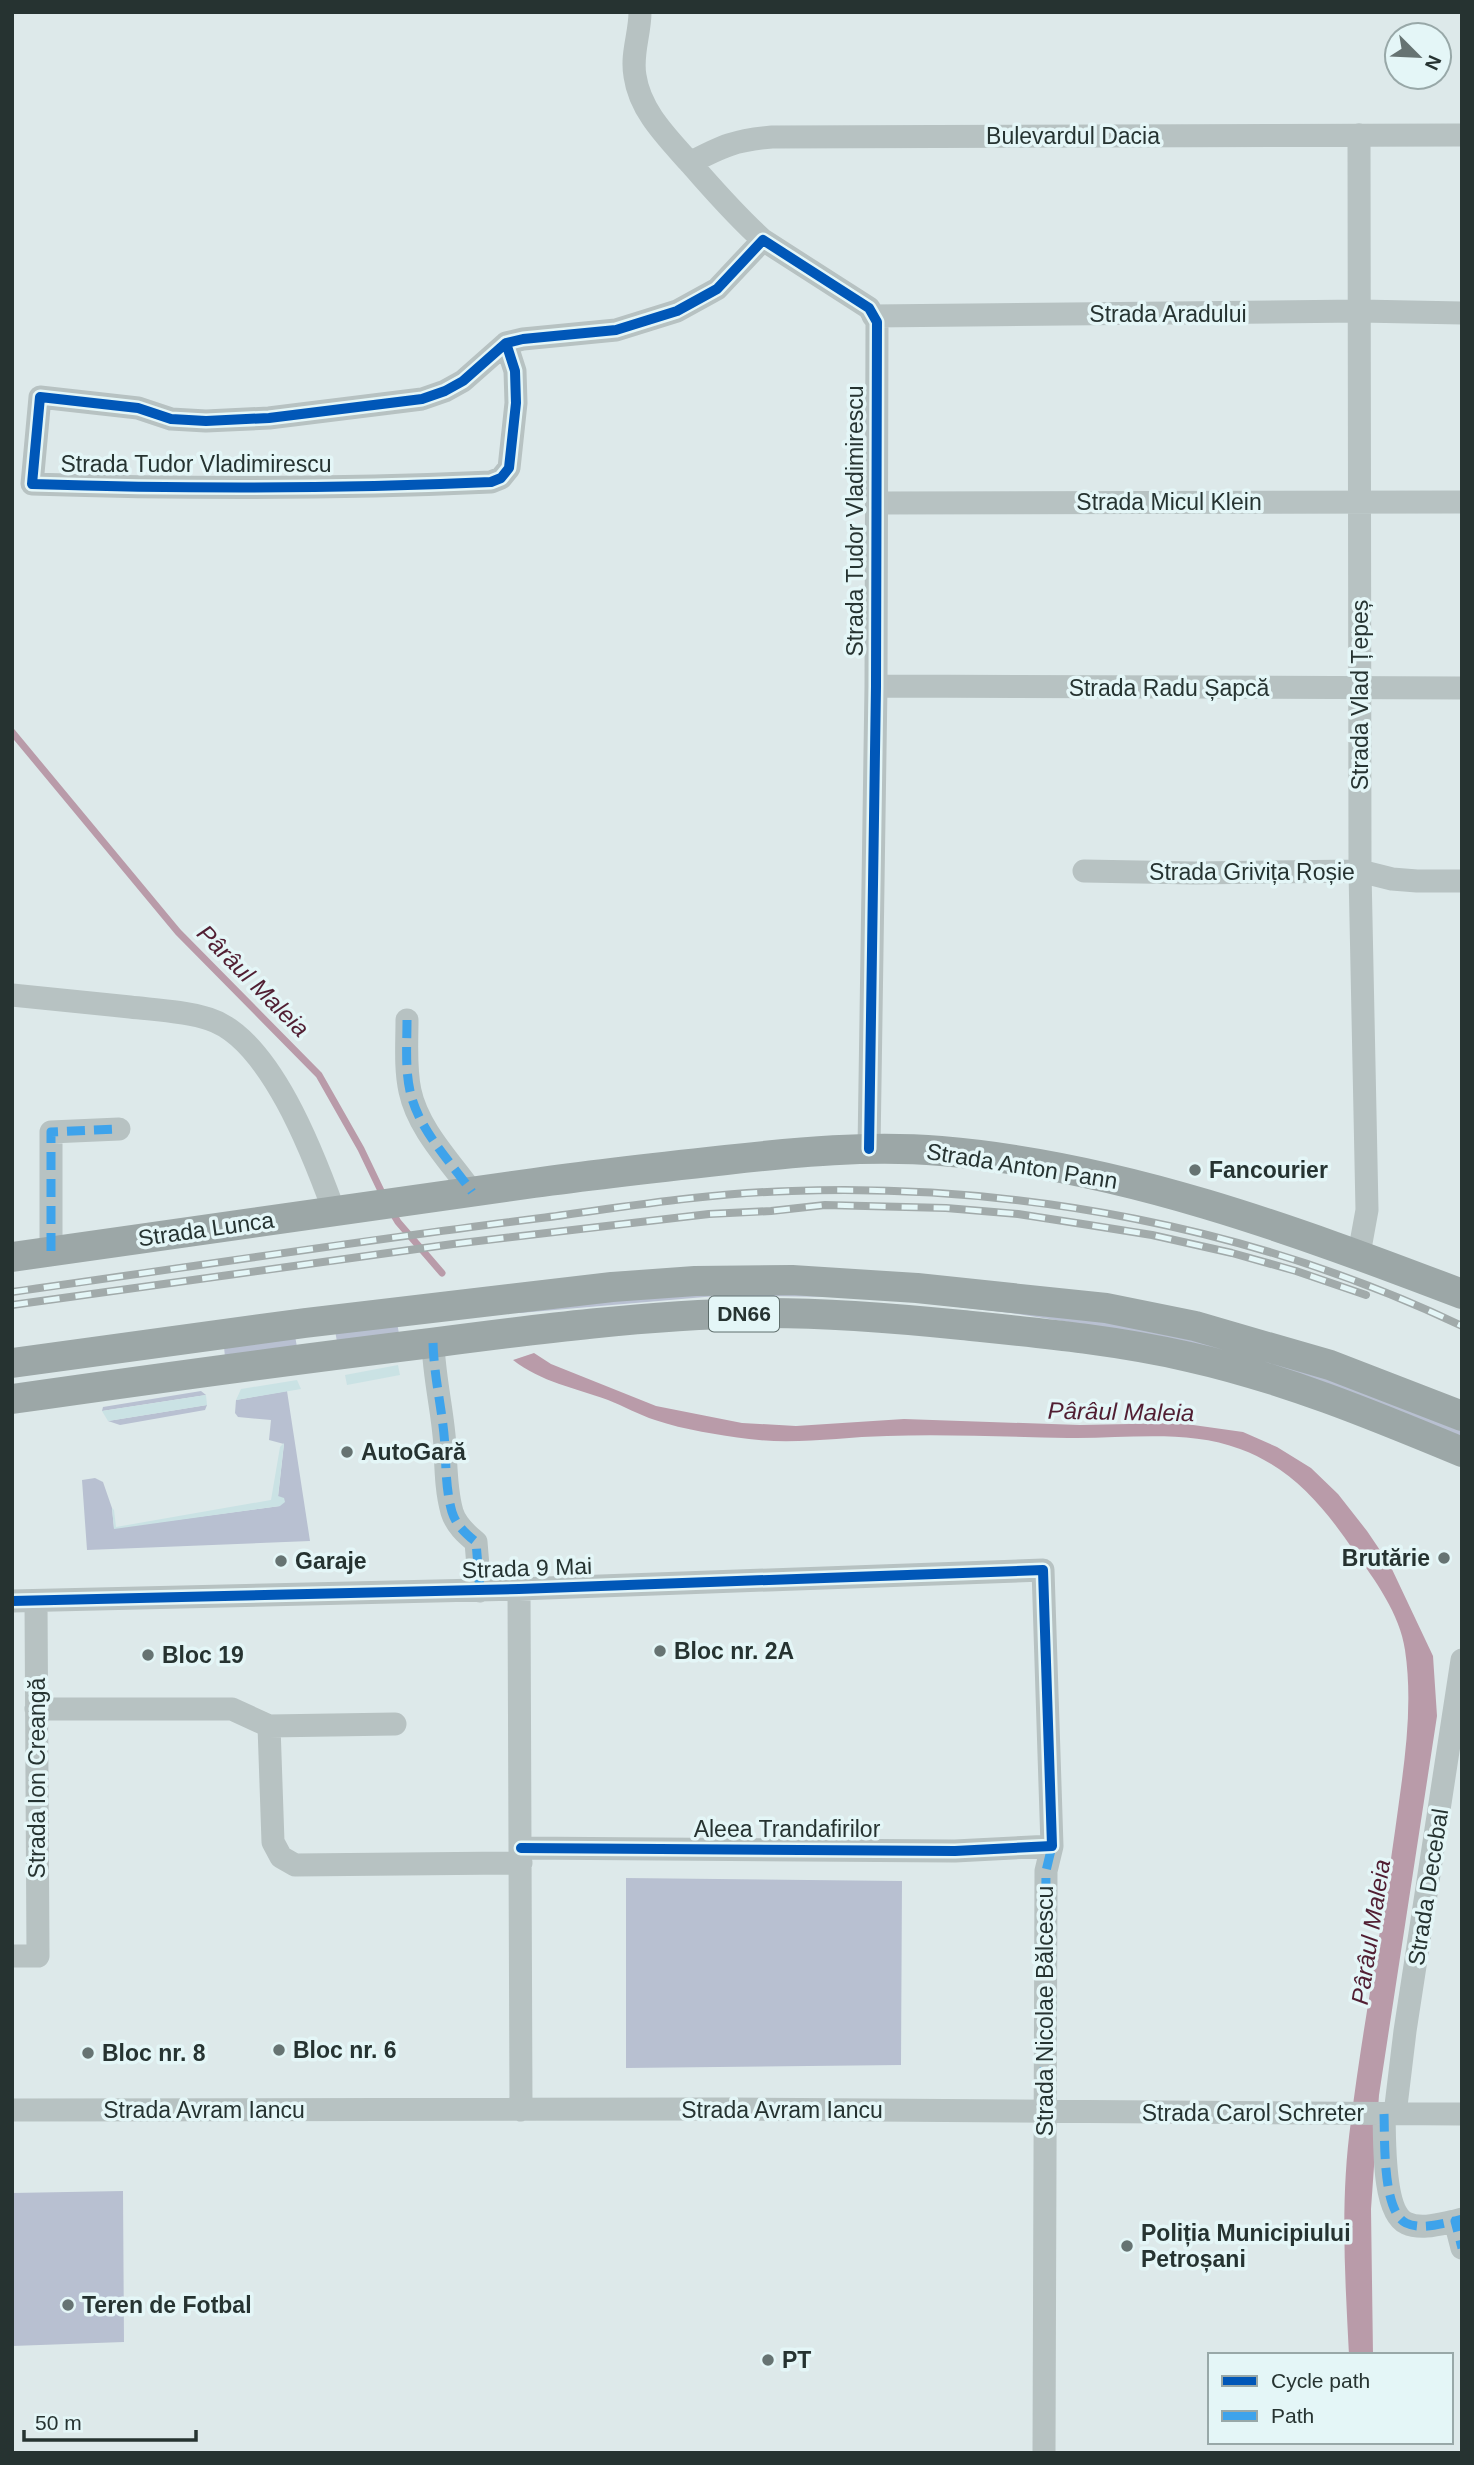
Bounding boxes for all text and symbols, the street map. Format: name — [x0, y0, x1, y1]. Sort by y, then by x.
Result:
north arrow — [1383, 21, 1453, 91]
text: N — [1421, 52, 1445, 73]
street label: Bulevardul Dacia — [986, 123, 1160, 149]
street label: Strada Aradului — [1089, 301, 1247, 327]
street label: Strada Tudor Vladimirescu — [842, 385, 868, 657]
street label: Strada Tudor Vladimirescu — [60, 451, 332, 477]
street label: Strada Micul Klein — [1076, 489, 1262, 515]
street label: Strada Vlad Țepeș — [1347, 600, 1373, 790]
street label: Strada Radu Șapcă — [1069, 675, 1270, 701]
street label: Strada Grivița Roșie — [1149, 859, 1355, 885]
water label: Pârâul Maleia — [192, 919, 315, 1042]
street label: Strada Anton Pann — [925, 1138, 1119, 1194]
place label: Fancourier — [1209, 1157, 1328, 1183]
marker: Fancourier — [1187, 1162, 1203, 1178]
street label: Strada Lunca — [136, 1207, 276, 1251]
road number: DN66 — [709, 1296, 779, 1332]
water label: Pârâul Maleia — [1047, 1397, 1195, 1426]
place label: AutoGară — [361, 1439, 466, 1465]
marker: AutoGară — [339, 1444, 355, 1460]
place label: Brutărie — [1342, 1545, 1430, 1571]
place label: Garaje — [295, 1548, 367, 1574]
marker: Brutărie — [1436, 1550, 1452, 1566]
marker: Garaje — [273, 1553, 289, 1569]
street label: Strada 9 Mai — [461, 1553, 593, 1583]
place label: Bloc nr. 2A — [674, 1638, 794, 1664]
place label: Bloc 19 — [162, 1642, 244, 1668]
marker: Bloc nr. 2A — [652, 1643, 668, 1659]
marker: Bloc 19 — [140, 1647, 156, 1663]
street label: Strada Ion Creangă — [24, 1677, 50, 1878]
street label: Strada Decebal — [1403, 1807, 1453, 1967]
street label: Aleea Trandafirilor — [694, 1816, 881, 1842]
water label: Pârâul Maleia — [1346, 1857, 1395, 2007]
street label: Strada Nicolae Bălcescu — [1032, 1886, 1058, 2136]
place label: Bloc nr. 6 — [293, 2037, 397, 2063]
place label: Bloc nr. 8 — [102, 2040, 206, 2066]
marker: Bloc nr. 6 — [271, 2042, 287, 2058]
marker: Bloc nr. 8 — [80, 2045, 96, 2061]
street label: Strada Avram Iancu — [103, 2097, 305, 2123]
street label: Strada Avram Iancu — [681, 2097, 883, 2123]
street label: Strada Carol Schreter — [1142, 2100, 1365, 2126]
place label: Poliția Municipiului Petroșani — [1141, 2220, 1351, 2273]
marker: Poliția Municipiului Petroșani — [1119, 2238, 1135, 2254]
place label: Teren de Fotbal — [82, 2292, 252, 2318]
marker: Teren de Fotbal — [60, 2297, 76, 2313]
place label: PT — [782, 2347, 811, 2373]
marker: PT — [760, 2352, 776, 2368]
legend — [1208, 2353, 1453, 2444]
text: Cycle path — [1271, 2369, 1370, 2392]
scale bar — [24, 2398, 196, 2442]
text: Path — [1271, 2404, 1314, 2427]
text: 50 m — [35, 2411, 82, 2434]

